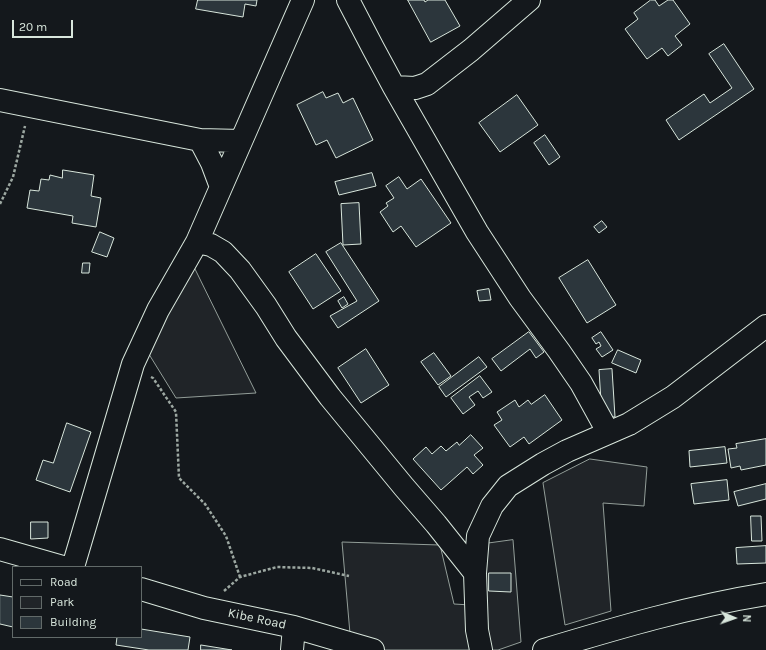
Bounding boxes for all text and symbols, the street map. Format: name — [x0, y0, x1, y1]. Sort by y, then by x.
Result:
scale bar — [14, 12, 75, 38]
text: 20 m — [19, 20, 47, 34]
legend — [12, 566, 142, 638]
text: Road — [50, 575, 78, 589]
text: Park — [50, 595, 74, 609]
north arrow — [714, 598, 754, 638]
street label: Kibe Road — [226, 605, 288, 633]
text: N — [740, 614, 753, 623]
text: Building — [50, 615, 96, 629]

